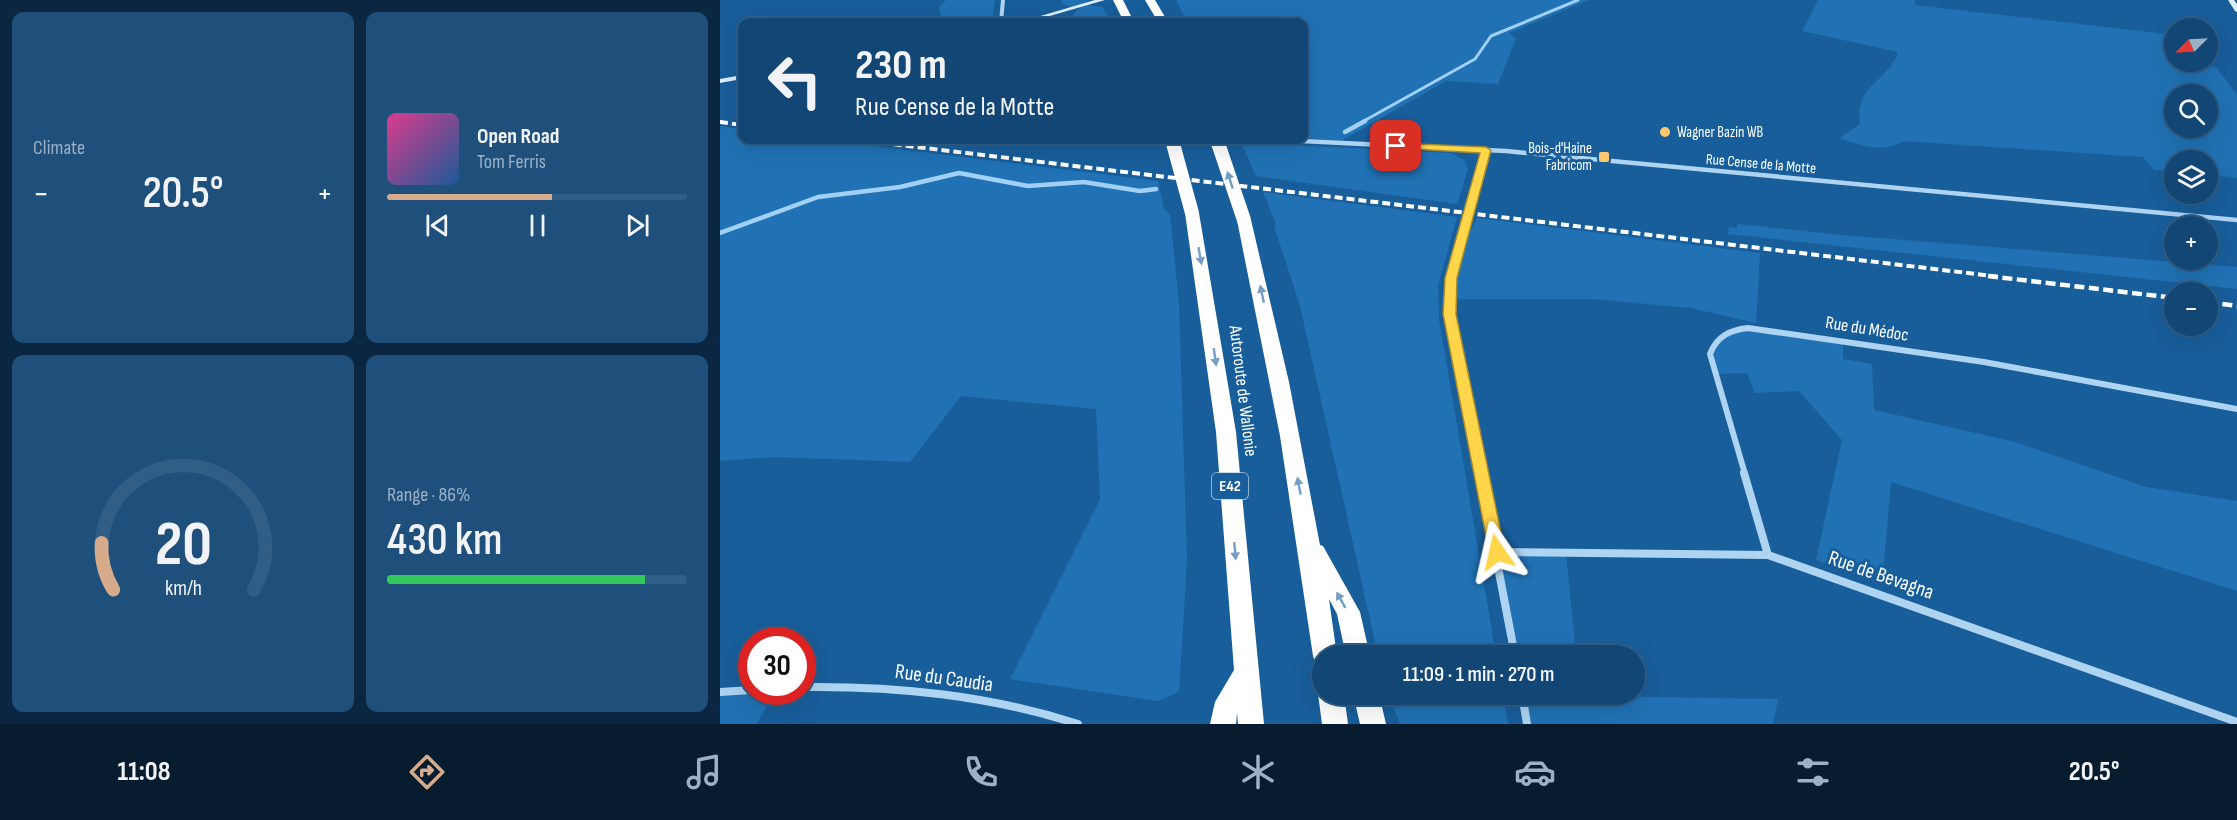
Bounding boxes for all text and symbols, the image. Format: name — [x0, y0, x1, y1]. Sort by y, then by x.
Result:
north arrow — [2164, 18, 2218, 72]
map controls — [2164, 18, 2218, 336]
text: 230 m — [855, 40, 947, 91]
icon: left — [756, 42, 834, 120]
button: search — [2164, 84, 2218, 138]
text: Rue Cense de la Motte — [855, 91, 1054, 123]
pin — [1370, 120, 1421, 171]
text: Open Road — [477, 123, 559, 150]
place label: Wagner Bazin WB — [1677, 123, 1764, 142]
marker: Wagner Bazin WB — [1658, 125, 1672, 139]
icon: arrive — [1379, 129, 1412, 162]
text: Climate — [33, 136, 85, 160]
place label: Bois-d'Haine Fabricom — [1528, 139, 1592, 175]
text: Tom Ferris — [477, 150, 546, 174]
marker: Bois-d'Haine Fabricom — [1597, 150, 1611, 164]
street label: Rue Cense de la Motte — [1705, 150, 1817, 178]
button: layers — [2164, 150, 2218, 204]
text: 20.5° — [142, 166, 224, 221]
one-way arrow — [1225, 171, 1235, 189]
text: − — [33, 174, 49, 214]
text: + — [317, 174, 333, 214]
icon: previous — [421, 209, 454, 242]
icon: pause — [521, 209, 554, 242]
icon: next — [621, 209, 654, 242]
button: + — [2164, 216, 2218, 270]
one-way arrow — [1196, 246, 1205, 265]
button: − — [2164, 282, 2218, 336]
one-way arrow — [1257, 284, 1266, 303]
street label: Rue du Médoc — [1824, 312, 1910, 346]
street label: Autoroute de Wallonie — [1224, 323, 1261, 458]
one-way arrow — [1211, 347, 1220, 366]
road number: E42 — [1212, 473, 1248, 499]
one-way arrow — [1294, 476, 1303, 495]
text: Range · 86% — [387, 483, 471, 507]
text: 20 — [154, 508, 212, 583]
text: 430 km — [387, 513, 502, 568]
position arrow — [1465, 520, 1529, 584]
one-way arrow — [1230, 541, 1240, 560]
street label: Rue de Bevagna — [1825, 545, 1937, 605]
text: km/h — [164, 577, 202, 602]
one-way arrow — [1336, 591, 1346, 608]
speed limit sign: 30 — [738, 627, 816, 705]
street label: Rue du Caudia — [893, 659, 995, 697]
text: 11:09 · 1 min · 270 m — [1403, 661, 1554, 688]
icon: directions — [406, 751, 448, 793]
icon: music — [683, 751, 725, 793]
icon: phone — [960, 751, 1002, 793]
icon: climate — [1237, 751, 1279, 793]
icon: car — [1514, 751, 1556, 793]
icon: filters — [1792, 751, 1834, 793]
text: 11:08 — [118, 756, 170, 788]
text: 20.5° — [2069, 756, 2119, 788]

